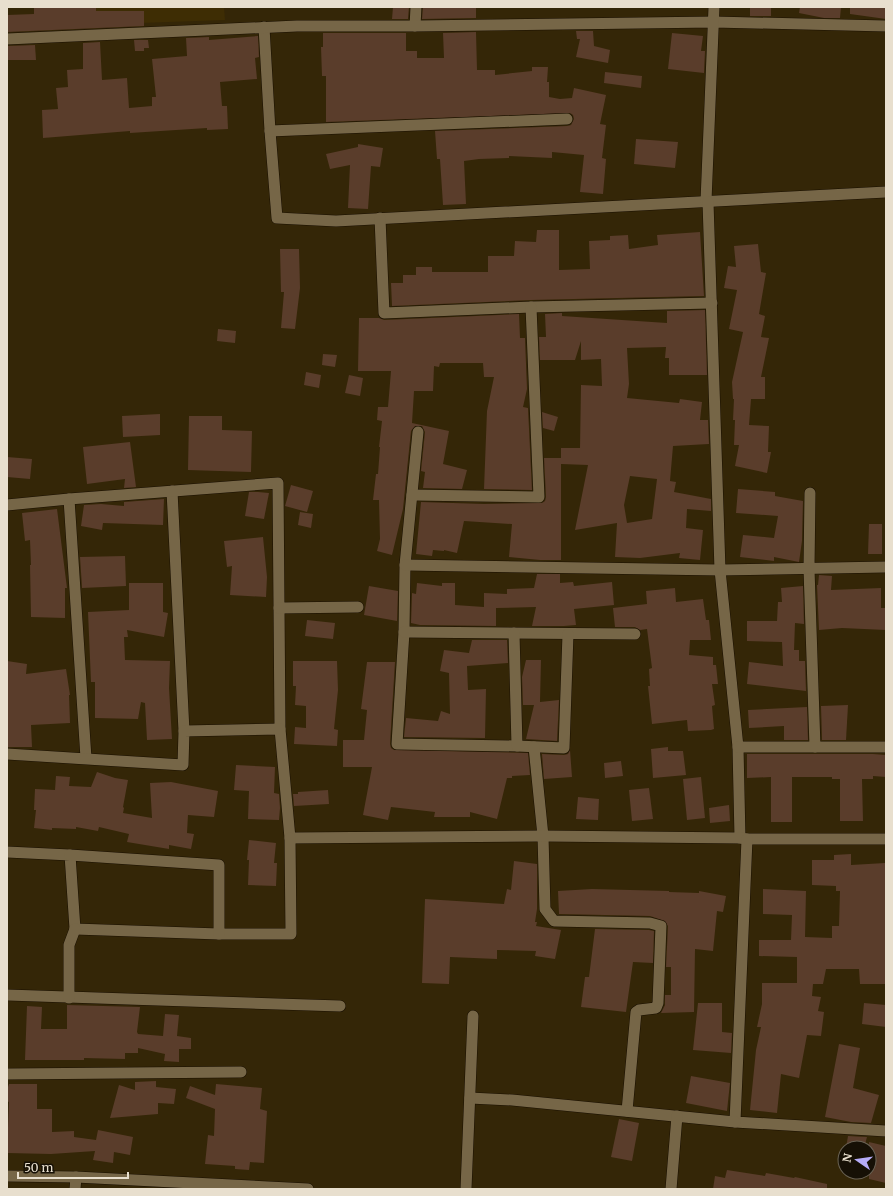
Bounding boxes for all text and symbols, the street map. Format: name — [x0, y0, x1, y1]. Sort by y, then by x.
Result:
north arrow — [837, 1140, 877, 1180]
text: N — [839, 1152, 855, 1164]
scale bar — [18, 1154, 128, 1180]
text: 50 m — [24, 1160, 53, 1175]

